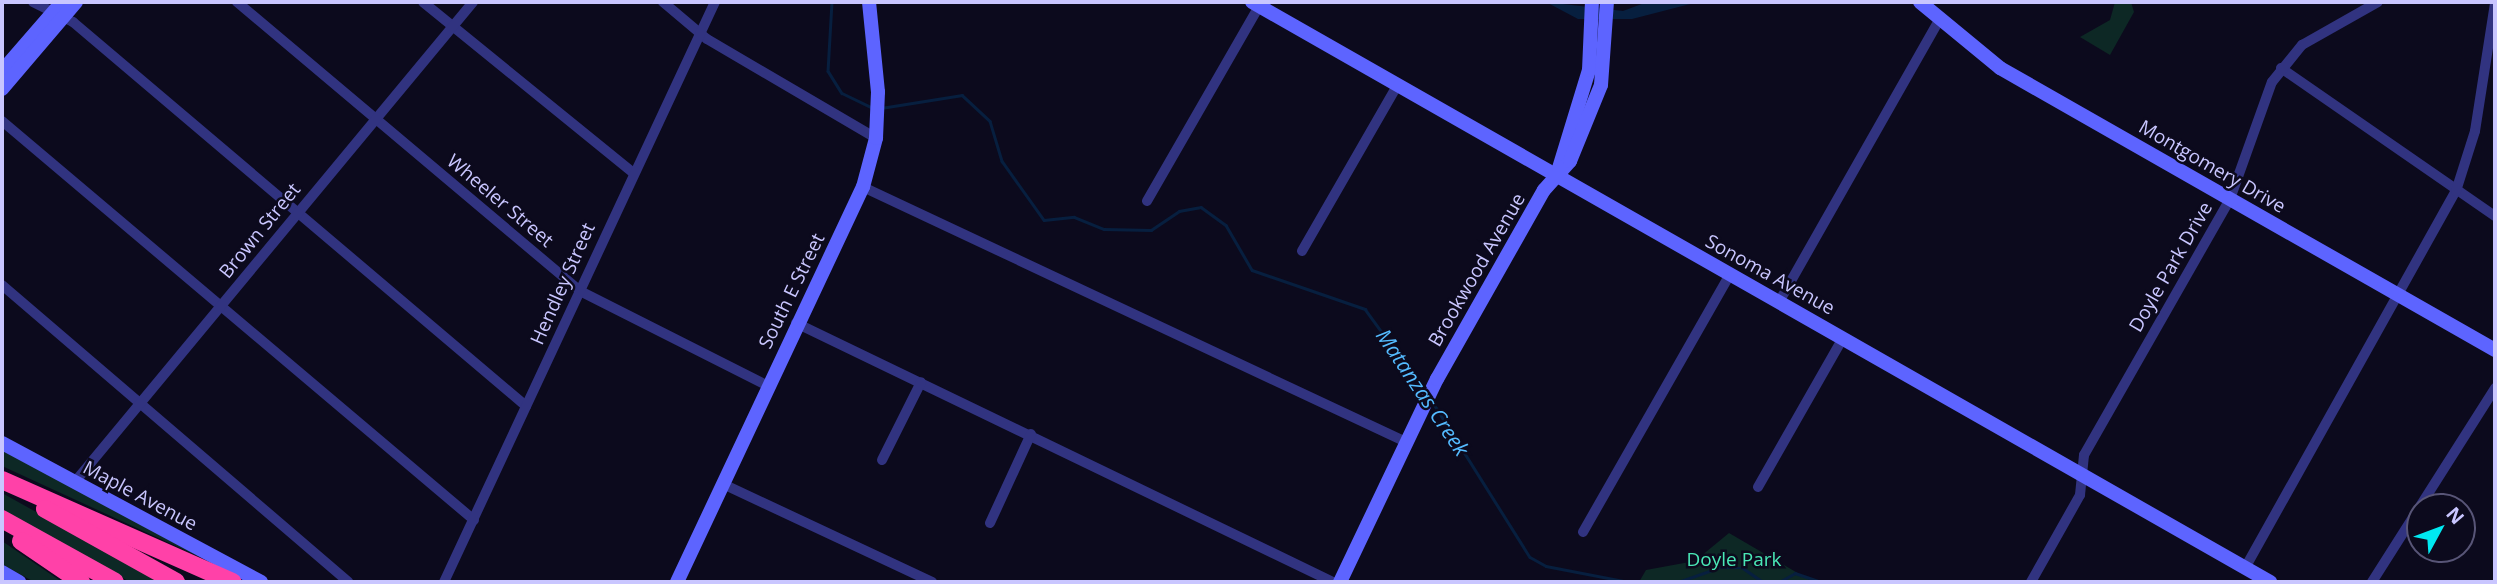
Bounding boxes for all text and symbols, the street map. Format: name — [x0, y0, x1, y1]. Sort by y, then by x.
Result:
street label: Montgomery Drive — [2135, 116, 2289, 218]
street label: Wheeler Street — [442, 150, 558, 252]
street label: Brown Street — [215, 179, 305, 283]
street label: Brookwood Avenue — [1424, 189, 1530, 351]
street label: Doyle Park Drive — [2125, 198, 2217, 336]
street label: Hendley Street — [526, 220, 600, 348]
street label: South E Street — [754, 230, 830, 352]
street label: Sonoma Avenue — [1701, 230, 1839, 320]
water label: Matanzas Creek — [1371, 324, 1475, 460]
street label: Maple Avenue — [79, 456, 201, 536]
north arrow — [2406, 493, 2476, 563]
text: N — [2440, 501, 2470, 530]
park label: Doyle Park — [1687, 549, 1781, 571]

